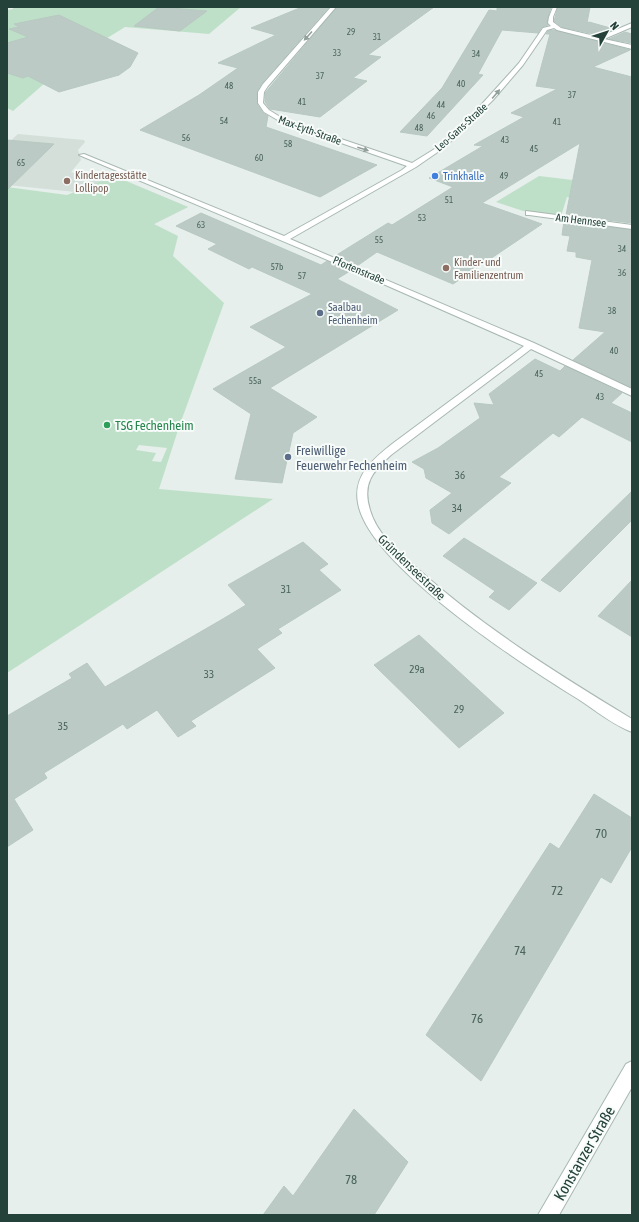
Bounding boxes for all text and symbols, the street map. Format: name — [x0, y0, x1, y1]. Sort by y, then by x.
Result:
north arrow — [587, 12, 627, 52]
text: N — [608, 19, 621, 32]
house number: 29 — [347, 27, 355, 37]
one-way arrow — [304, 31, 313, 40]
house number: 31 — [373, 32, 381, 42]
house number: 33 — [333, 48, 341, 58]
house number: 34 — [472, 49, 480, 59]
house number: 37 — [316, 71, 324, 81]
house number: 40 — [457, 79, 465, 89]
house number: 48 — [225, 81, 233, 91]
one-way arrow — [491, 89, 500, 100]
house number: 37 — [568, 90, 576, 100]
house number: 41 — [298, 97, 306, 107]
street label: Leo-Gans-Straße — [432, 100, 490, 154]
house number: 44 — [437, 100, 445, 110]
house number: 46 — [427, 111, 435, 121]
street label: Max-Eyth-Straße — [277, 113, 343, 147]
house number: 54 — [220, 116, 228, 126]
house number: 41 — [553, 117, 561, 127]
house number: 48 — [415, 123, 423, 133]
house number: 56 — [182, 133, 190, 143]
house number: 43 — [501, 135, 509, 145]
house number: 58 — [284, 139, 292, 149]
house number: 45 — [530, 144, 538, 154]
one-way arrow — [358, 146, 370, 152]
house number: 60 — [255, 153, 263, 163]
house number: 65 — [17, 158, 25, 168]
place label: Kindertagesstätte Lollipop — [75, 169, 147, 194]
place label: Trinkhalle — [443, 170, 484, 182]
marker: Trinkhalle — [430, 171, 440, 181]
house number: 49 — [500, 171, 508, 181]
marker: Kindertagesstätte Lollipop — [62, 176, 72, 186]
house number: 51 — [445, 195, 453, 205]
street label: Am Hennsee — [555, 211, 607, 229]
house number: 53 — [418, 213, 426, 223]
house number: 63 — [197, 220, 205, 230]
house number: 55 — [375, 235, 383, 245]
house number: 34 — [618, 244, 626, 254]
street label: Pfortenstraße — [331, 254, 387, 286]
place label: Kinder- und Familienzentrum — [454, 256, 523, 281]
house number: 57b — [271, 262, 283, 272]
marker: Kinder- und Familienzentrum — [441, 263, 451, 273]
house number: 36 — [618, 268, 626, 278]
house number: 57 — [298, 271, 306, 281]
place label: Saalbau Fechenheim — [328, 301, 378, 326]
house number: 38 — [608, 306, 616, 316]
marker: Saalbau Fechenheim — [315, 308, 325, 318]
house number: 40 — [610, 346, 618, 356]
house number: 45 — [535, 369, 543, 379]
house number: 55a — [249, 376, 261, 386]
house number: 43 — [596, 392, 604, 402]
place label: TSG Fechenheim — [115, 418, 194, 433]
marker: TSG Fechenheim — [102, 420, 112, 430]
place label: Freiwillige Feuerwehr Fechenheim — [296, 443, 407, 473]
marker: Freiwillige Feuerwehr Fechenheim — [283, 452, 293, 462]
house number: 36 — [455, 469, 465, 481]
house number: 34 — [452, 502, 462, 514]
street label: Gründenseestraße — [375, 531, 449, 603]
house number: 31 — [281, 583, 291, 595]
house number: 29a — [409, 663, 425, 675]
house number: 33 — [204, 668, 214, 680]
house number: 29 — [454, 703, 464, 715]
house number: 35 — [58, 720, 68, 732]
house number: 70 — [595, 826, 607, 841]
house number: 72 — [551, 883, 563, 898]
house number: 74 — [514, 943, 526, 958]
house number: 76 — [471, 1011, 483, 1026]
street label: Konstanzer Straße — [550, 1103, 618, 1203]
house number: 78 — [345, 1172, 357, 1187]

